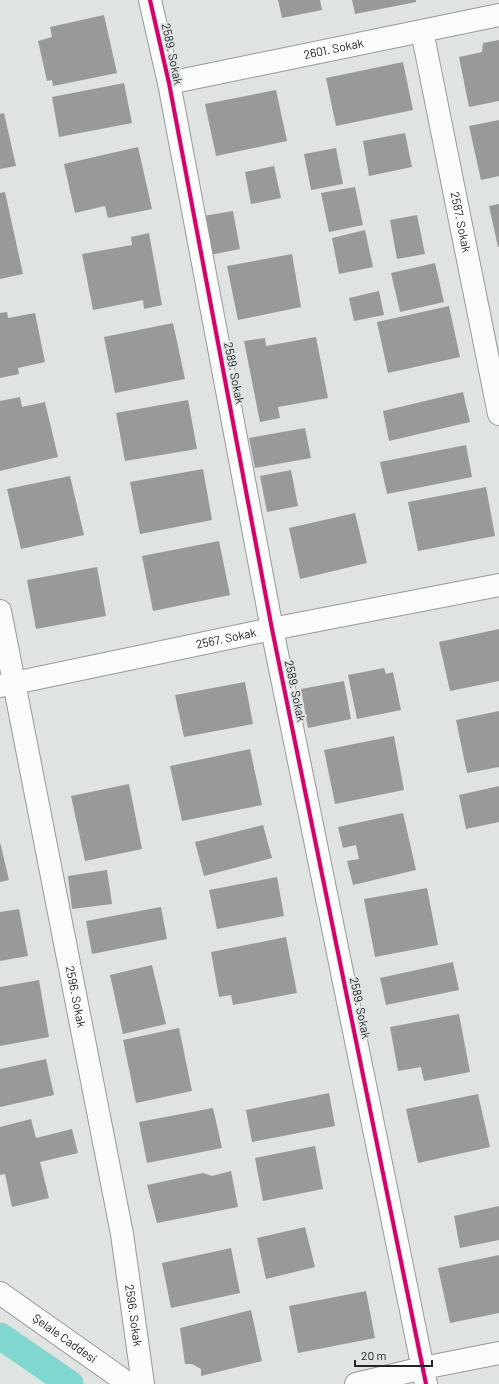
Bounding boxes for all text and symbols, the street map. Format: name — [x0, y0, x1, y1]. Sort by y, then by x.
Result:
street label: 2589. Sokak — [160, 22, 186, 86]
street label: 2601. Sokak — [302, 35, 364, 61]
street label: 2587. Sokak — [449, 191, 474, 253]
street label: 2589. Sokak — [222, 341, 248, 405]
street label: 2567. Sokak — [194, 625, 257, 651]
street label: 2589. Sokak — [283, 659, 309, 723]
street label: 2596. Sokak — [64, 965, 89, 1028]
street label: 2589. Sokak — [348, 976, 374, 1040]
street label: 2596. Sokak — [123, 1283, 146, 1347]
street label: Şelale Caddesi — [30, 1310, 100, 1365]
scale bar — [355, 1342, 432, 1368]
text: 20 m — [361, 1348, 387, 1362]

